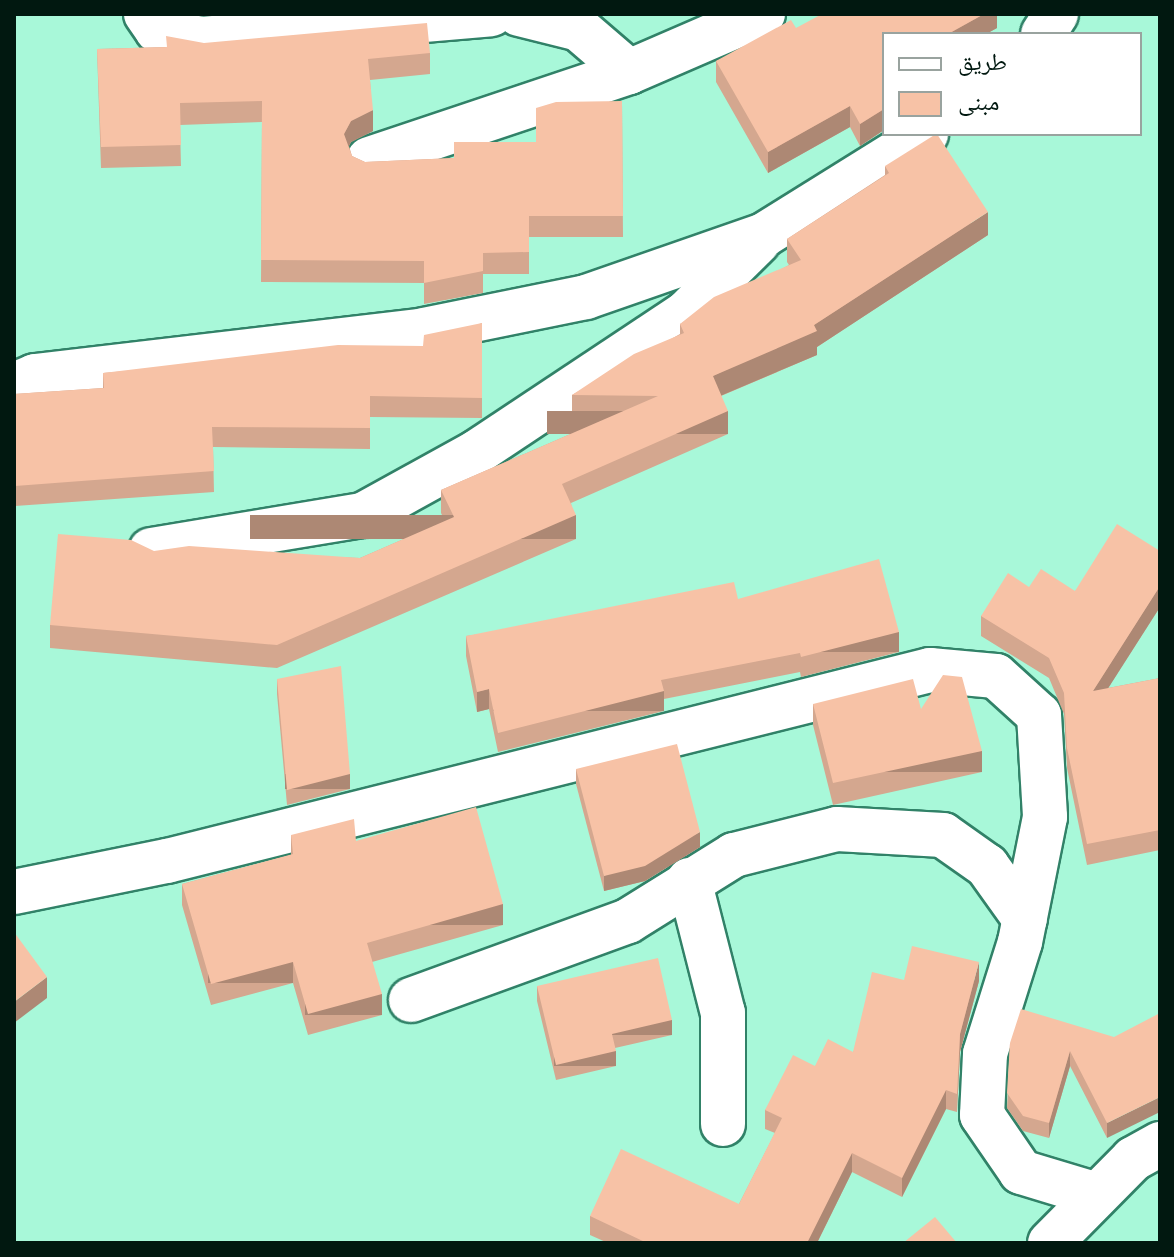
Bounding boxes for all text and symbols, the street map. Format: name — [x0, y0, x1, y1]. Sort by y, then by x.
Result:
legend — [882, 32, 1142, 136]
text: طريق — [958, 44, 1007, 77]
text: مبنى — [958, 84, 999, 117]

